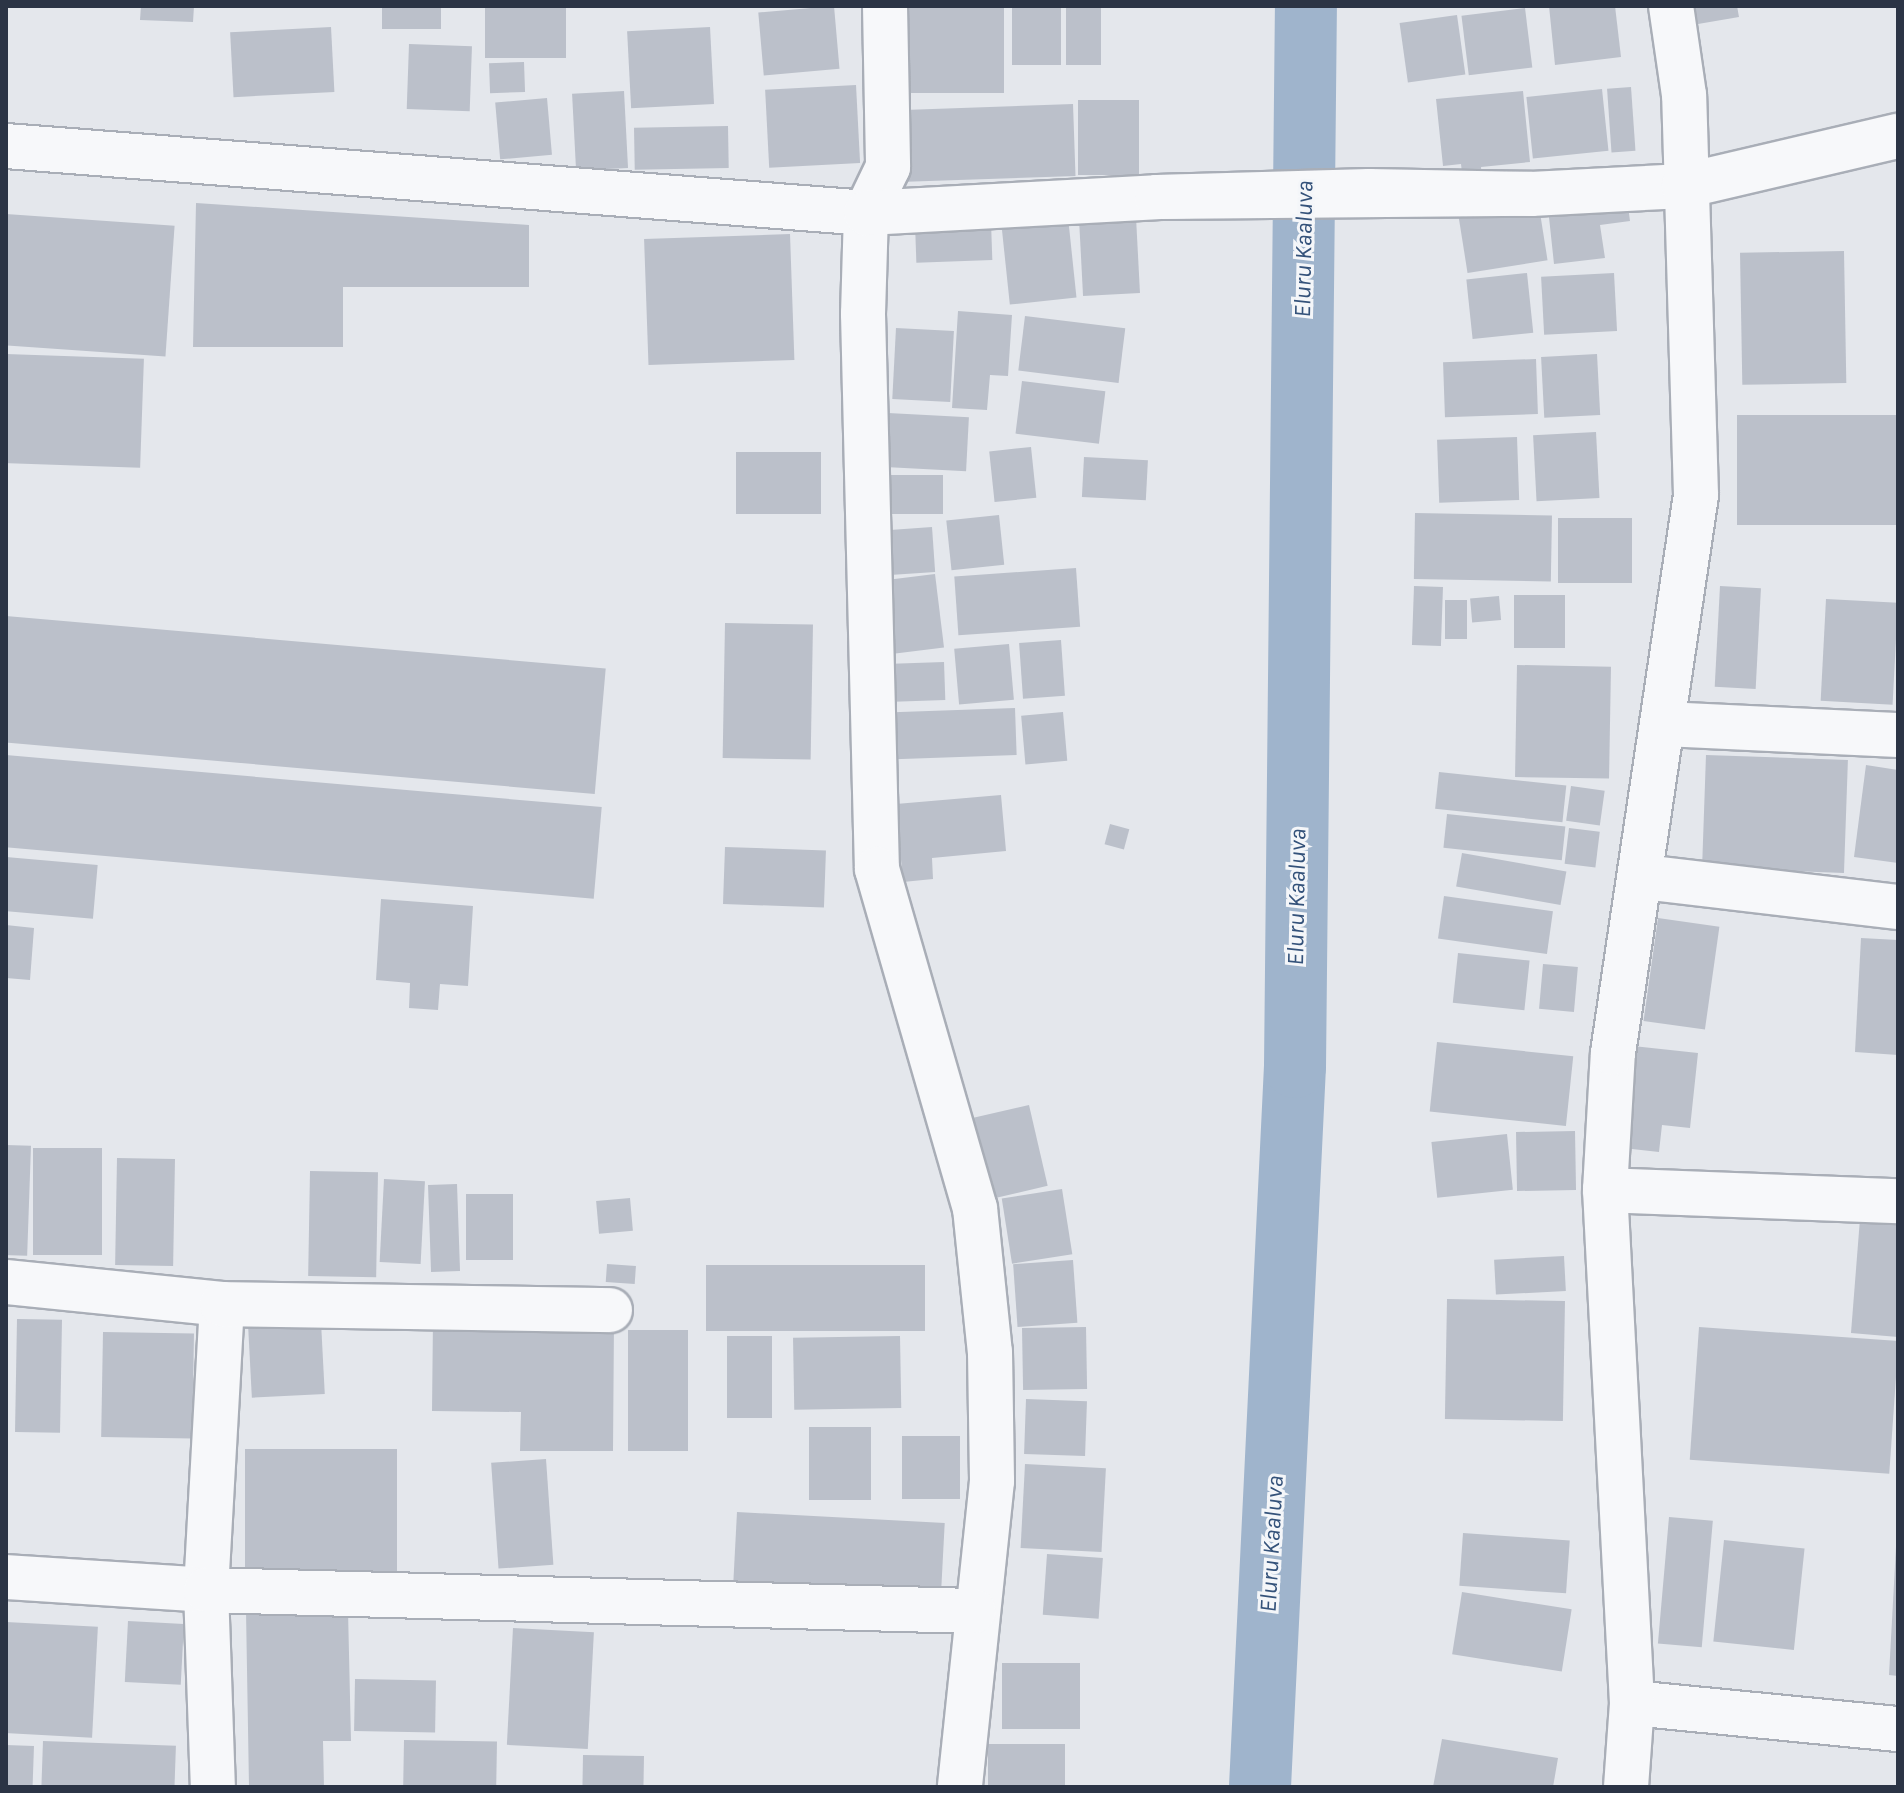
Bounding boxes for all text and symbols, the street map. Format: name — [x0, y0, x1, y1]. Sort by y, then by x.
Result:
water label: Eluru Kaaluva — [1288, 180, 1320, 318]
water label: Eluru Kaaluva — [1281, 828, 1313, 966]
water label: Eluru Kaaluva — [1254, 1475, 1290, 1613]

